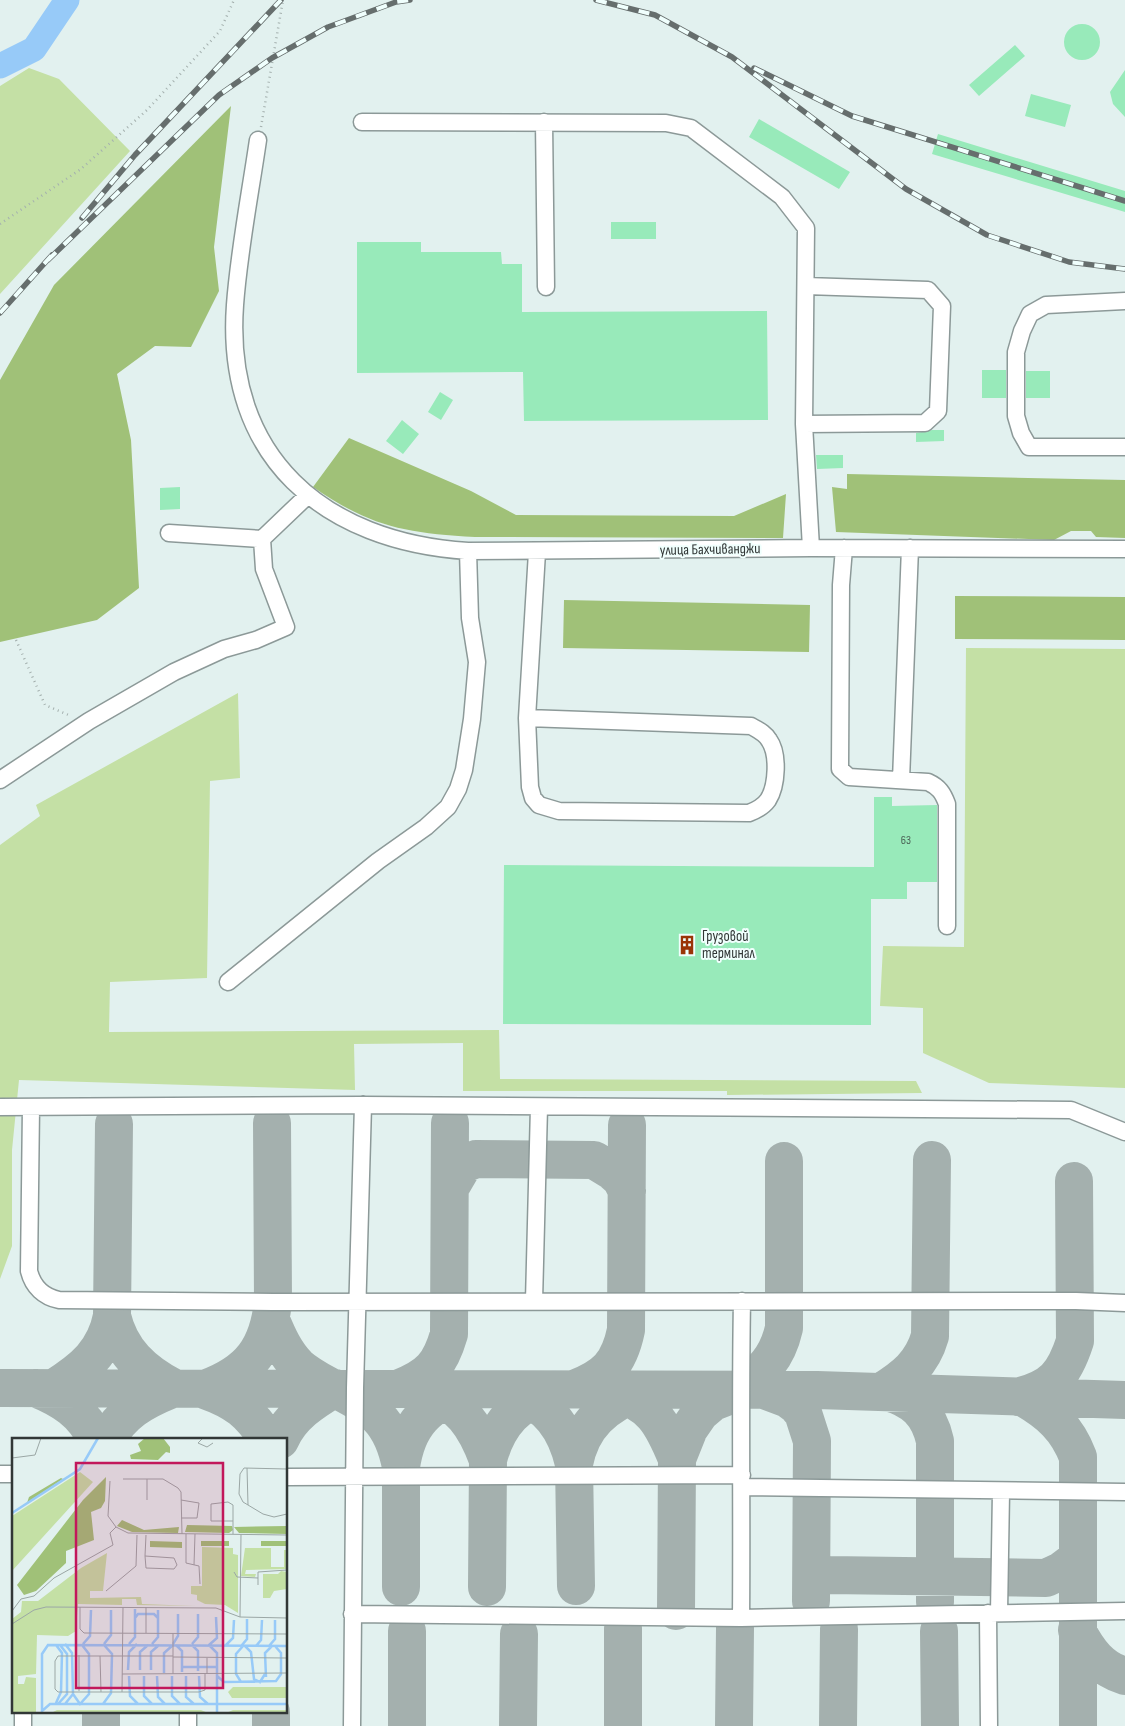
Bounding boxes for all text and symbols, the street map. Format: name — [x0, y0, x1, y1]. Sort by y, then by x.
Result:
street label: улица Бахчиванджи — [660, 539, 761, 560]
house number: 63 — [901, 833, 911, 848]
place label: Грузовой терминал — [702, 927, 756, 963]
building icon: Грузовой терминал — [676, 934, 698, 956]
inset map — [12, 1438, 288, 1714]

